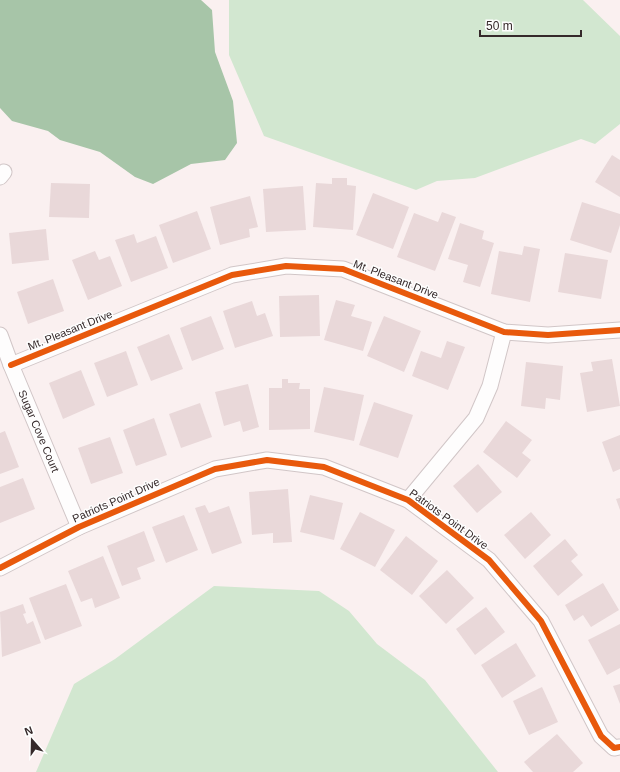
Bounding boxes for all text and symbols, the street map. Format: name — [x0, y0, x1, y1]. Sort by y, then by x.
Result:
scale bar — [480, 12, 581, 38]
text: 50 m — [486, 19, 513, 33]
street label: Mt. Pleasant Drive — [352, 257, 440, 301]
street label: Mt. Pleasant Drive — [26, 308, 114, 352]
street label: Sugar Cove Court — [16, 388, 62, 474]
street label: Patriots Point Drive — [71, 475, 161, 525]
street label: Patriots Point Drive — [407, 486, 491, 552]
north arrow — [12, 720, 52, 760]
text: N — [23, 724, 34, 738]

